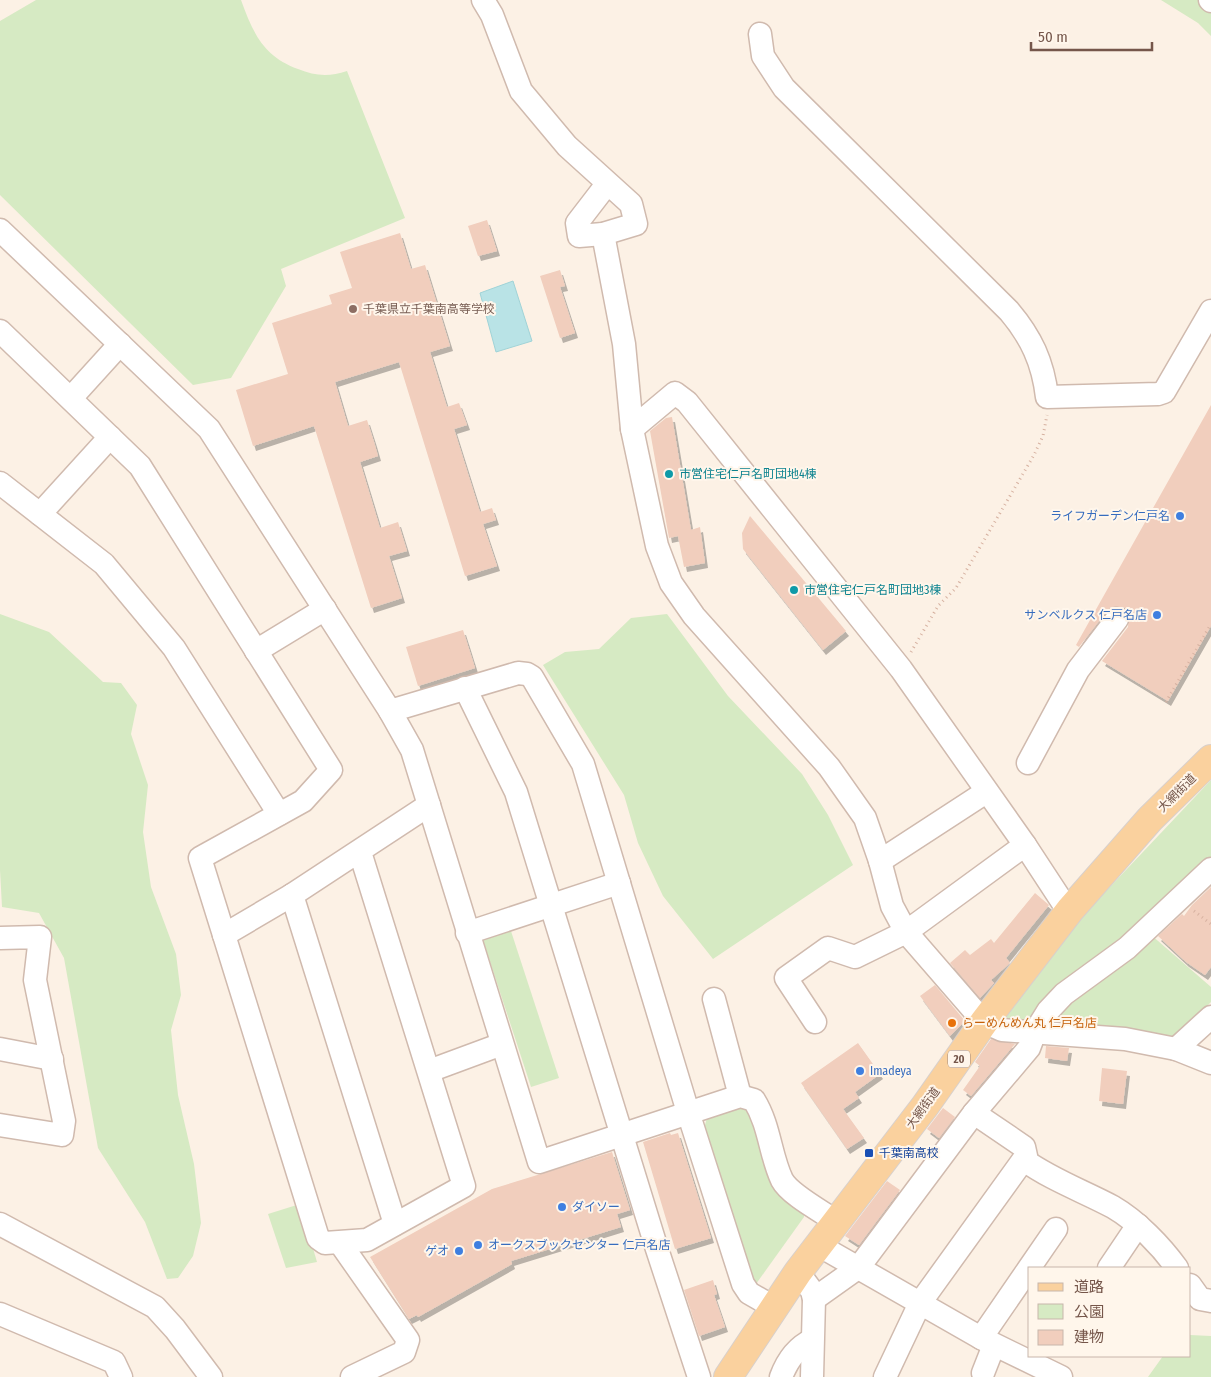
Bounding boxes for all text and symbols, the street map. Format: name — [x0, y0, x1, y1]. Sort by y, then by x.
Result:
scale bar — [1031, 20, 1152, 52]
text: 50 m — [1038, 28, 1068, 46]
place label: 千葉県立千葉南高等学校 — [363, 302, 495, 316]
marker: 千葉県立千葉南高等学校 — [347, 303, 359, 315]
place label: 市営住宅仁戸名町団地4棟 — [679, 467, 817, 481]
marker: 市営住宅仁戸名町団地4棟 — [663, 468, 675, 480]
place label: ライフガーデン仁戸名 — [1050, 509, 1170, 523]
marker: ライフガーデン仁戸名 — [1174, 510, 1186, 522]
place label: 市営住宅仁戸名町団地3棟 — [804, 583, 941, 597]
marker: 市営住宅仁戸名町団地3棟 — [788, 584, 800, 596]
place label: サンベルクス 仁戸名店 — [1025, 608, 1147, 622]
marker: サンベルクス 仁戸名店 — [1151, 609, 1163, 621]
street label: 大網街道 — [1155, 771, 1199, 815]
place label: らーめんめん丸 仁戸名店 — [962, 1016, 1097, 1030]
marker: らーめんめん丸 仁戸名店 — [946, 1017, 958, 1029]
road number: 20 — [948, 1050, 970, 1068]
place label: Imadeya — [870, 1064, 912, 1078]
marker: Imadeya — [854, 1065, 866, 1077]
street label: 大網街道 — [903, 1084, 943, 1132]
place label: 千葉南高校 — [879, 1146, 939, 1160]
marker: 千葉南高校 — [863, 1147, 875, 1159]
place label: ダイソー — [572, 1200, 620, 1214]
marker: ダイソー — [556, 1201, 568, 1213]
place label: オークスブックセンター 仁戸名店 — [488, 1238, 670, 1252]
marker: オークスブックセンター 仁戸名店 — [472, 1239, 484, 1251]
place label: ゲオ — [425, 1244, 449, 1258]
marker: ゲオ — [453, 1245, 465, 1257]
legend — [1028, 1267, 1191, 1357]
text: 道路 — [1074, 1278, 1104, 1296]
text: 公園 — [1074, 1303, 1104, 1321]
text: 建物 — [1074, 1328, 1104, 1346]

